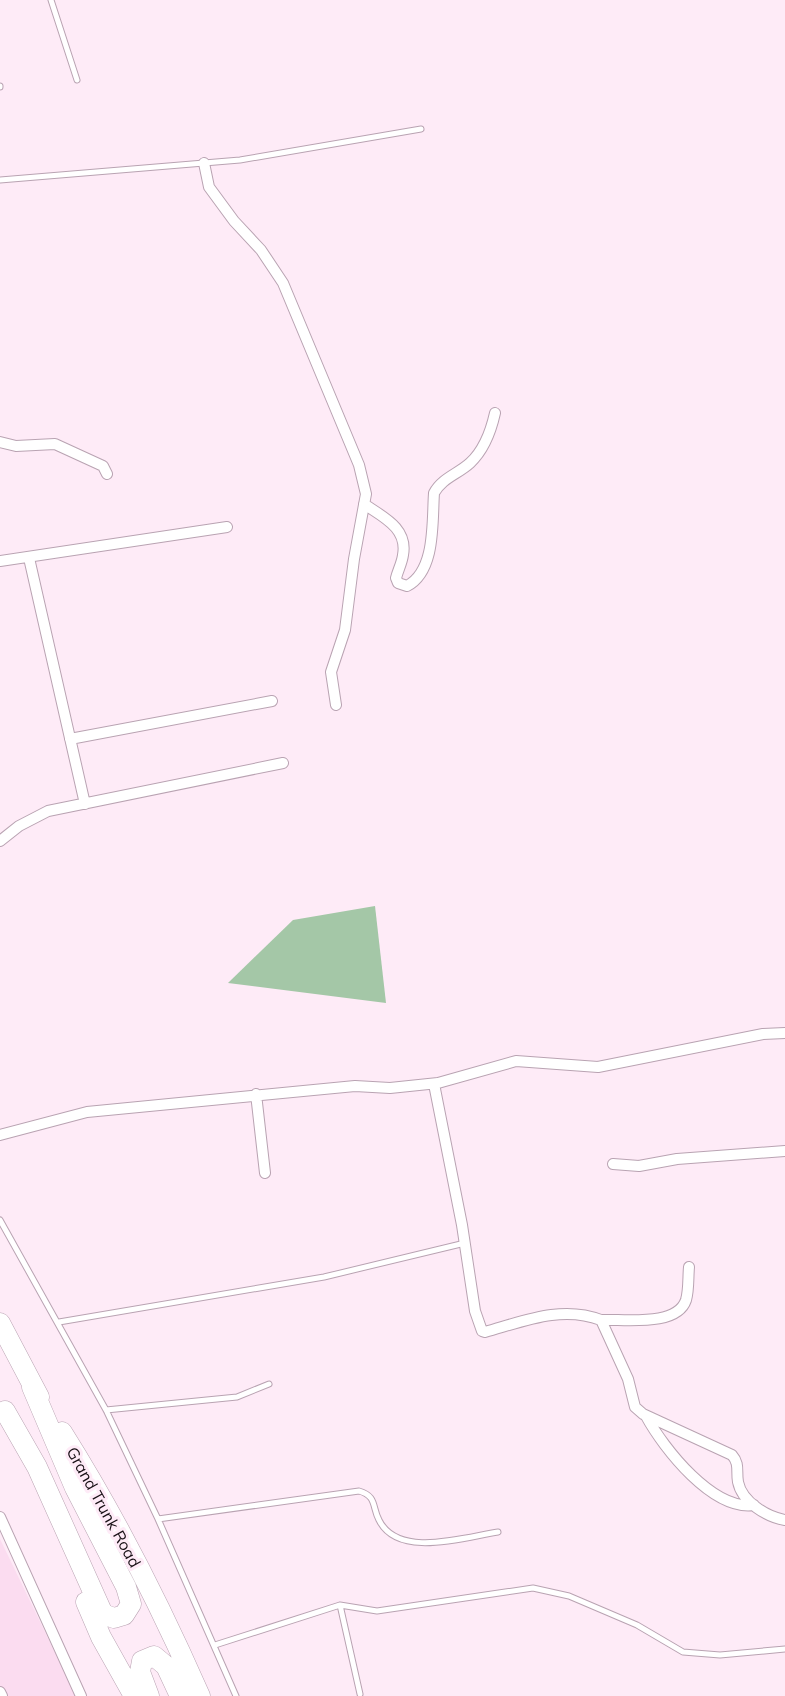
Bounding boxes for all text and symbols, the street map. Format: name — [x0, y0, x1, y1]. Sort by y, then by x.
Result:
street label: Grand Trunk Road — [63, 1443, 145, 1571]

